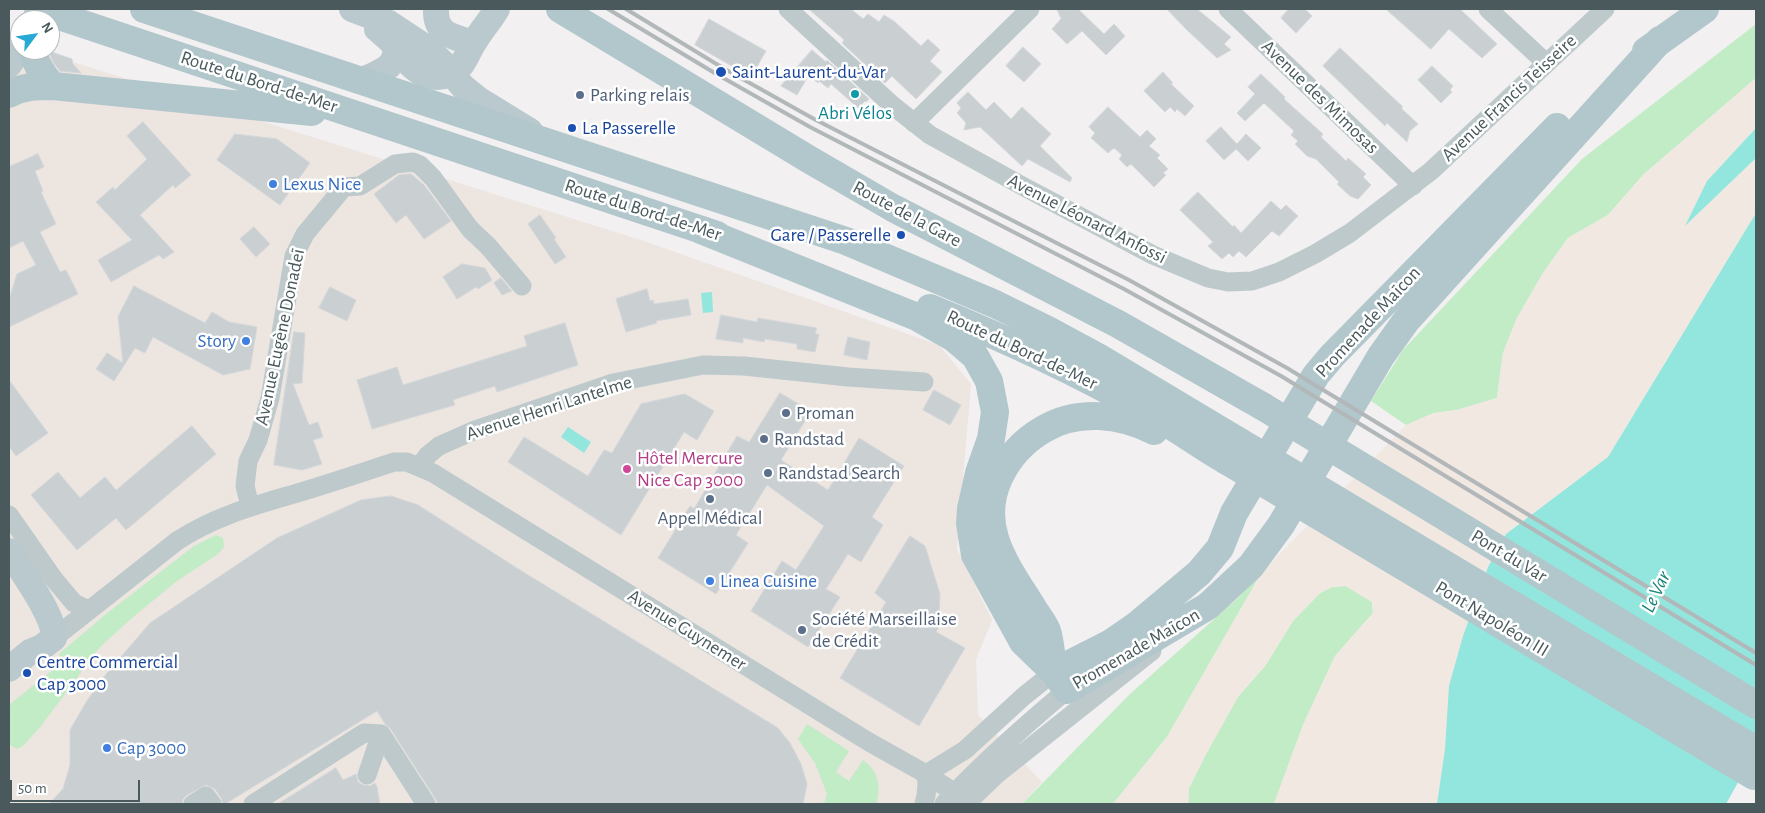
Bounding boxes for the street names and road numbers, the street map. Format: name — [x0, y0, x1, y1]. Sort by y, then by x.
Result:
street label: Avenue Francis Teisseire — [1437, 30, 1581, 166]
street label: Avenue des Mimosas — [1257, 35, 1383, 159]
street label: Route du Bord-de-Mer — [178, 46, 340, 118]
street label: Avenue Léonard Anfossi — [1004, 169, 1170, 269]
street label: Route du Bord-de-Mer — [562, 174, 724, 246]
street label: Route de la Gare — [849, 176, 965, 252]
street label: Avenue Eugène Donadeï — [250, 247, 310, 427]
street label: Promenade Maïcon — [1311, 262, 1425, 382]
street label: Route du Bord-de-Mer — [943, 305, 1101, 395]
street label: Avenue Henri Lantelme — [463, 370, 635, 446]
street label: Pont du Var — [1467, 525, 1551, 587]
street label: Pont Napoléon III — [1431, 576, 1553, 662]
street label: Avenue Guynemer — [623, 584, 751, 676]
street label: Promenade Maïcon — [1068, 603, 1204, 695]

